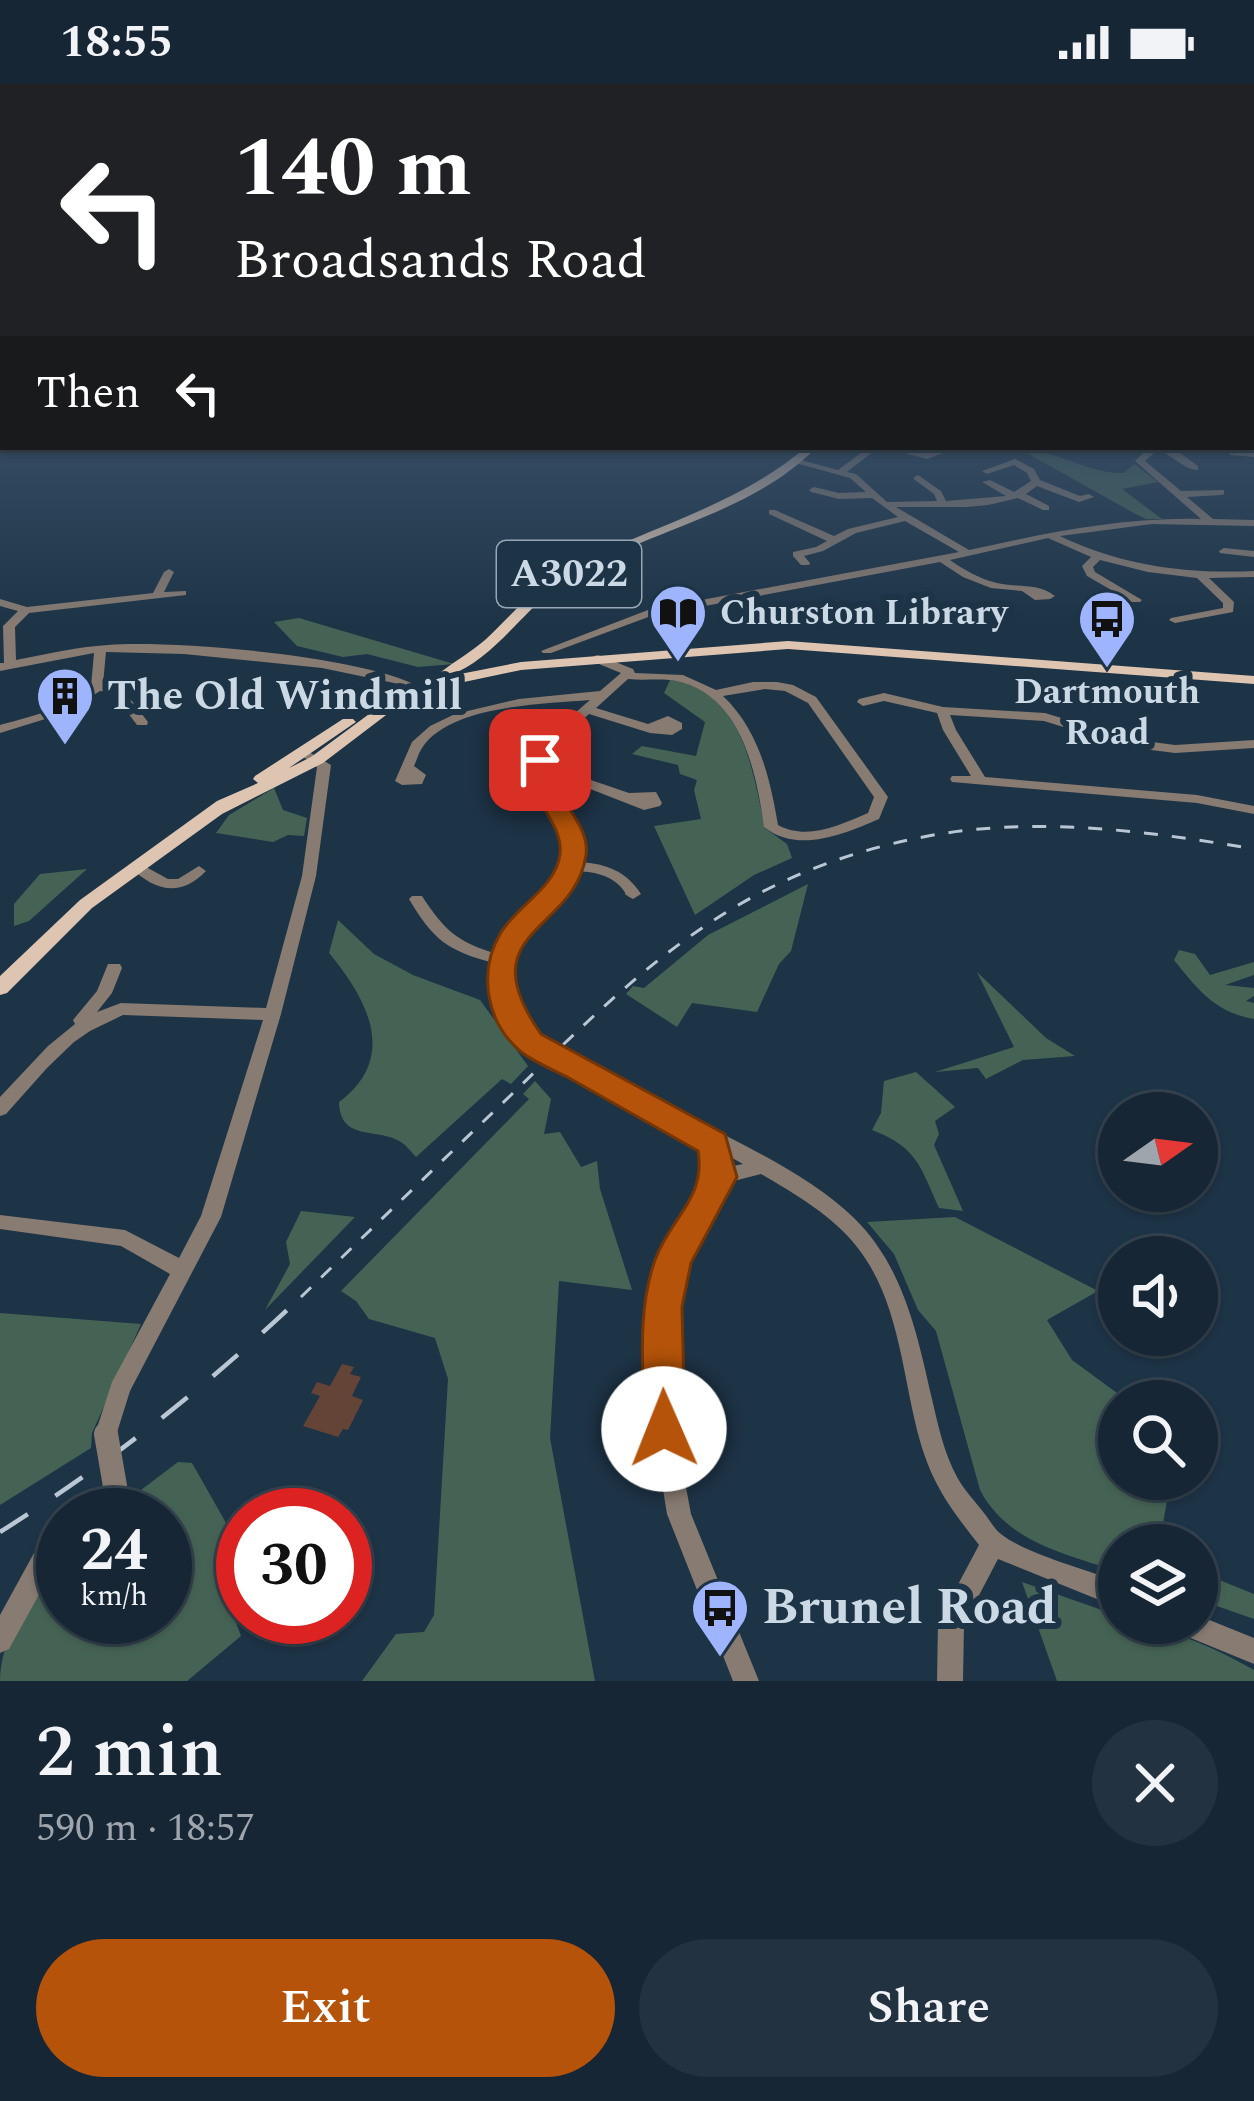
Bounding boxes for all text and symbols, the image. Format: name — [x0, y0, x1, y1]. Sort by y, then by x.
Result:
text: 18:55 — [60, 8, 173, 77]
text: 140 m — [234, 105, 472, 233]
icon: left — [36, 132, 192, 288]
text: Broadsands Road — [234, 220, 647, 302]
text: Then — [36, 359, 141, 428]
icon: left — [165, 360, 231, 426]
road number: A3022 — [497, 541, 641, 607]
library icon: Churston Library — [647, 582, 709, 664]
place label: Churston Library — [720, 586, 1010, 641]
bus stop icon: Dartmouth Road — [1076, 588, 1138, 670]
building icon: The Old Windmill — [34, 665, 96, 747]
place label: The Old Windmill — [107, 665, 462, 728]
place label: Dartmouth Road — [1014, 665, 1200, 761]
pin — [489, 709, 591, 811]
icon: arrive — [507, 727, 573, 793]
north arrow — [1098, 1092, 1218, 1212]
map controls — [1098, 1092, 1218, 1644]
button: sound — [1098, 1236, 1218, 1356]
position arrow — [601, 1366, 727, 1492]
button: search — [1098, 1380, 1218, 1500]
speed limit sign: 30 — [216, 1488, 372, 1644]
text: 24 — [80, 1505, 148, 1597]
button: layers — [1098, 1524, 1218, 1644]
place label: Brunel Road — [762, 1569, 1057, 1647]
text: km/h — [80, 1573, 148, 1619]
bus stop icon: Brunel Road — [689, 1577, 751, 1659]
text: 2 min — [36, 1699, 223, 1808]
button: close — [1092, 1720, 1218, 1846]
text: 590 m · 18:57 — [36, 1799, 255, 1858]
button: Exit — [36, 1939, 615, 2077]
button: Share — [639, 1939, 1218, 2077]

